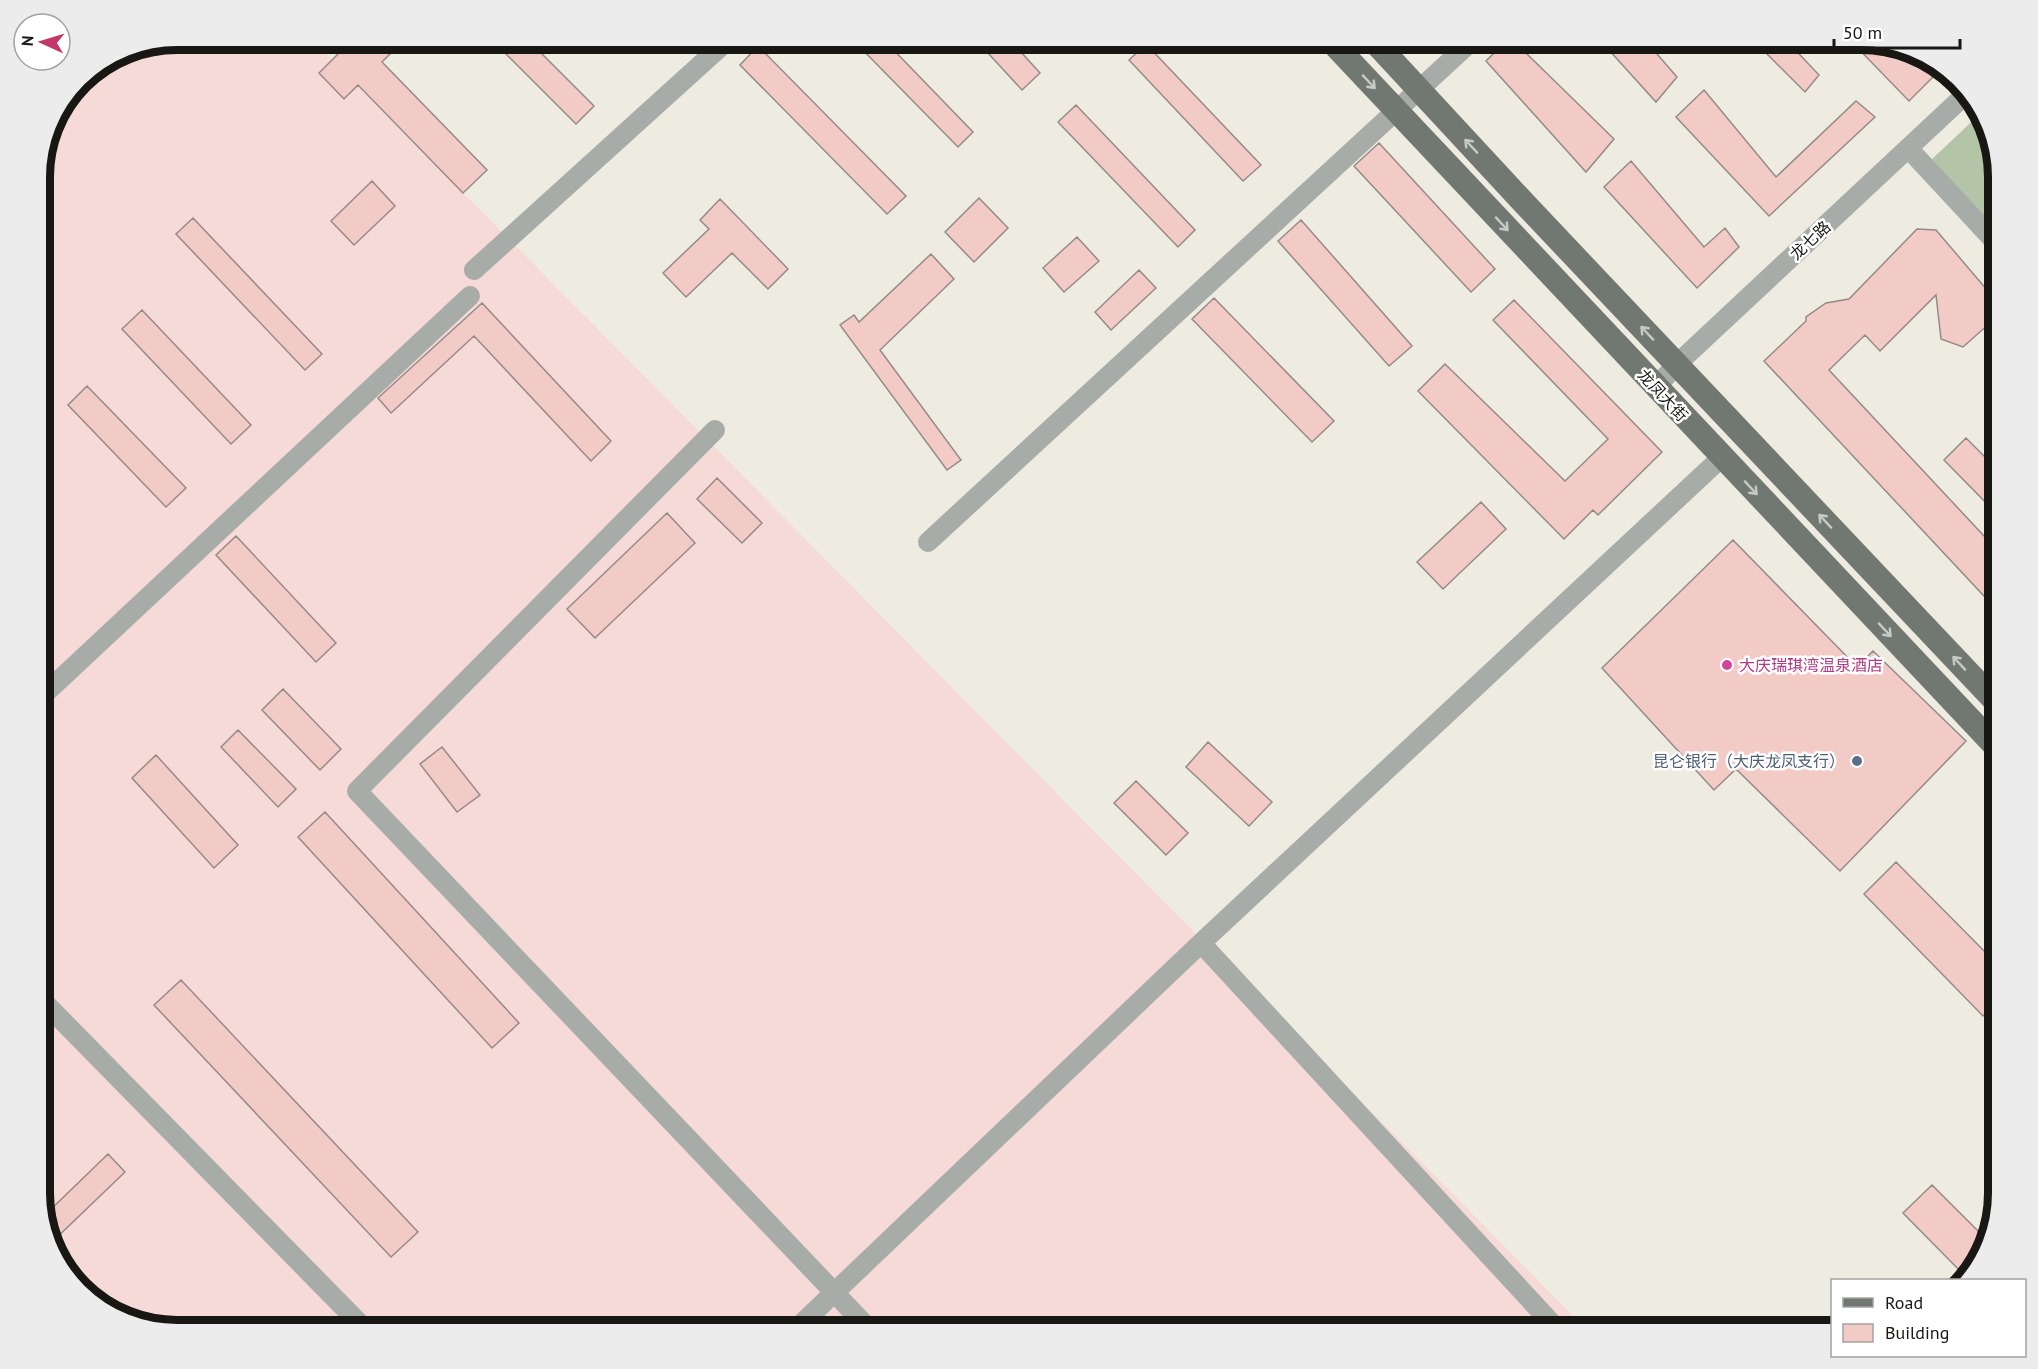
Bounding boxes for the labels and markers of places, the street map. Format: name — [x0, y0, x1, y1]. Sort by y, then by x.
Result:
place label: 大庆瑞琪湾温泉酒店 — [1739, 655, 1883, 675]
marker: 大庆瑞琪湾温泉酒店 — [1720, 658, 1734, 672]
place label: 昆仑银行（大庆龙凤支行） — [1653, 751, 1845, 771]
marker: 昆仑银行（大庆龙凤支行） — [1850, 754, 1864, 768]

